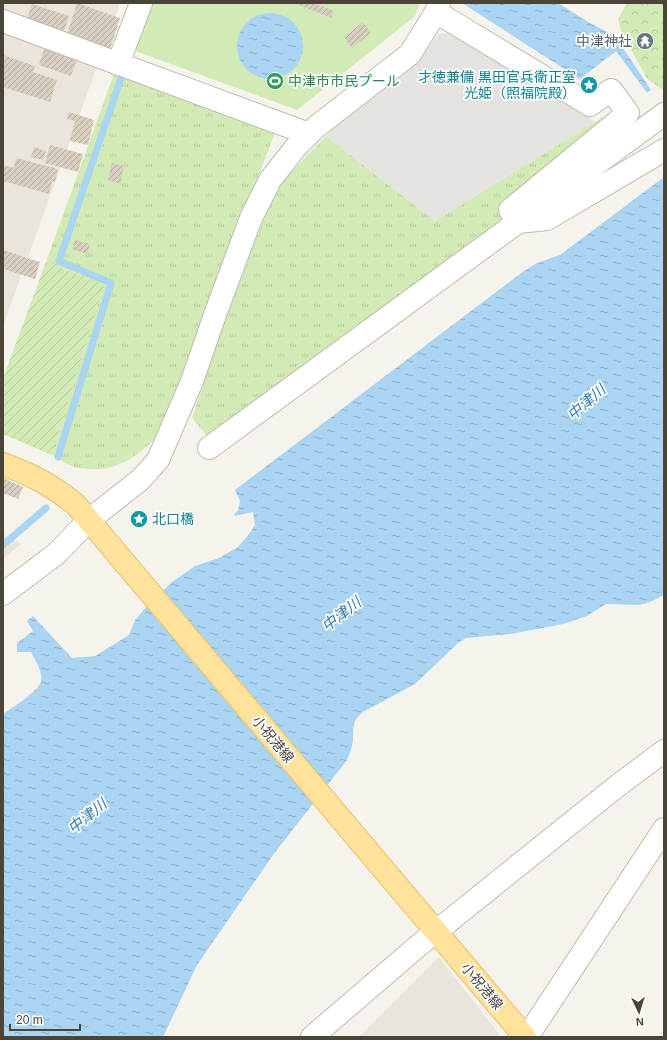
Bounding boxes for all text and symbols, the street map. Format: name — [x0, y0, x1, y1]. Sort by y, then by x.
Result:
temple icon: 中津神社 — [635, 31, 655, 51]
place label: 中津神社 — [576, 33, 632, 49]
place label: 才徳兼備 黒田官兵衛正室 光姫（照福院殿） — [418, 69, 576, 101]
sports icon: 中津市市民プール — [265, 71, 285, 91]
place label: 中津市市民プール — [288, 73, 400, 89]
place icon: 才徳兼備 黒田官兵衛正室 光姫（照福院殿） — [579, 75, 599, 95]
water label: 中津川 — [563, 380, 610, 423]
place icon: 北口橋 — [129, 509, 149, 529]
place label: 北口橋 — [152, 511, 194, 527]
water label: 中津川 — [318, 592, 366, 635]
street label: 小祝港線 — [249, 712, 297, 766]
water label: 中津川 — [64, 794, 111, 837]
street label: 小祝港線 — [458, 959, 506, 1013]
north arrow — [619, 992, 659, 1032]
scale bar — [10, 1006, 80, 1032]
text: 20 m — [16, 1013, 43, 1027]
text: N — [635, 1016, 644, 1028]

